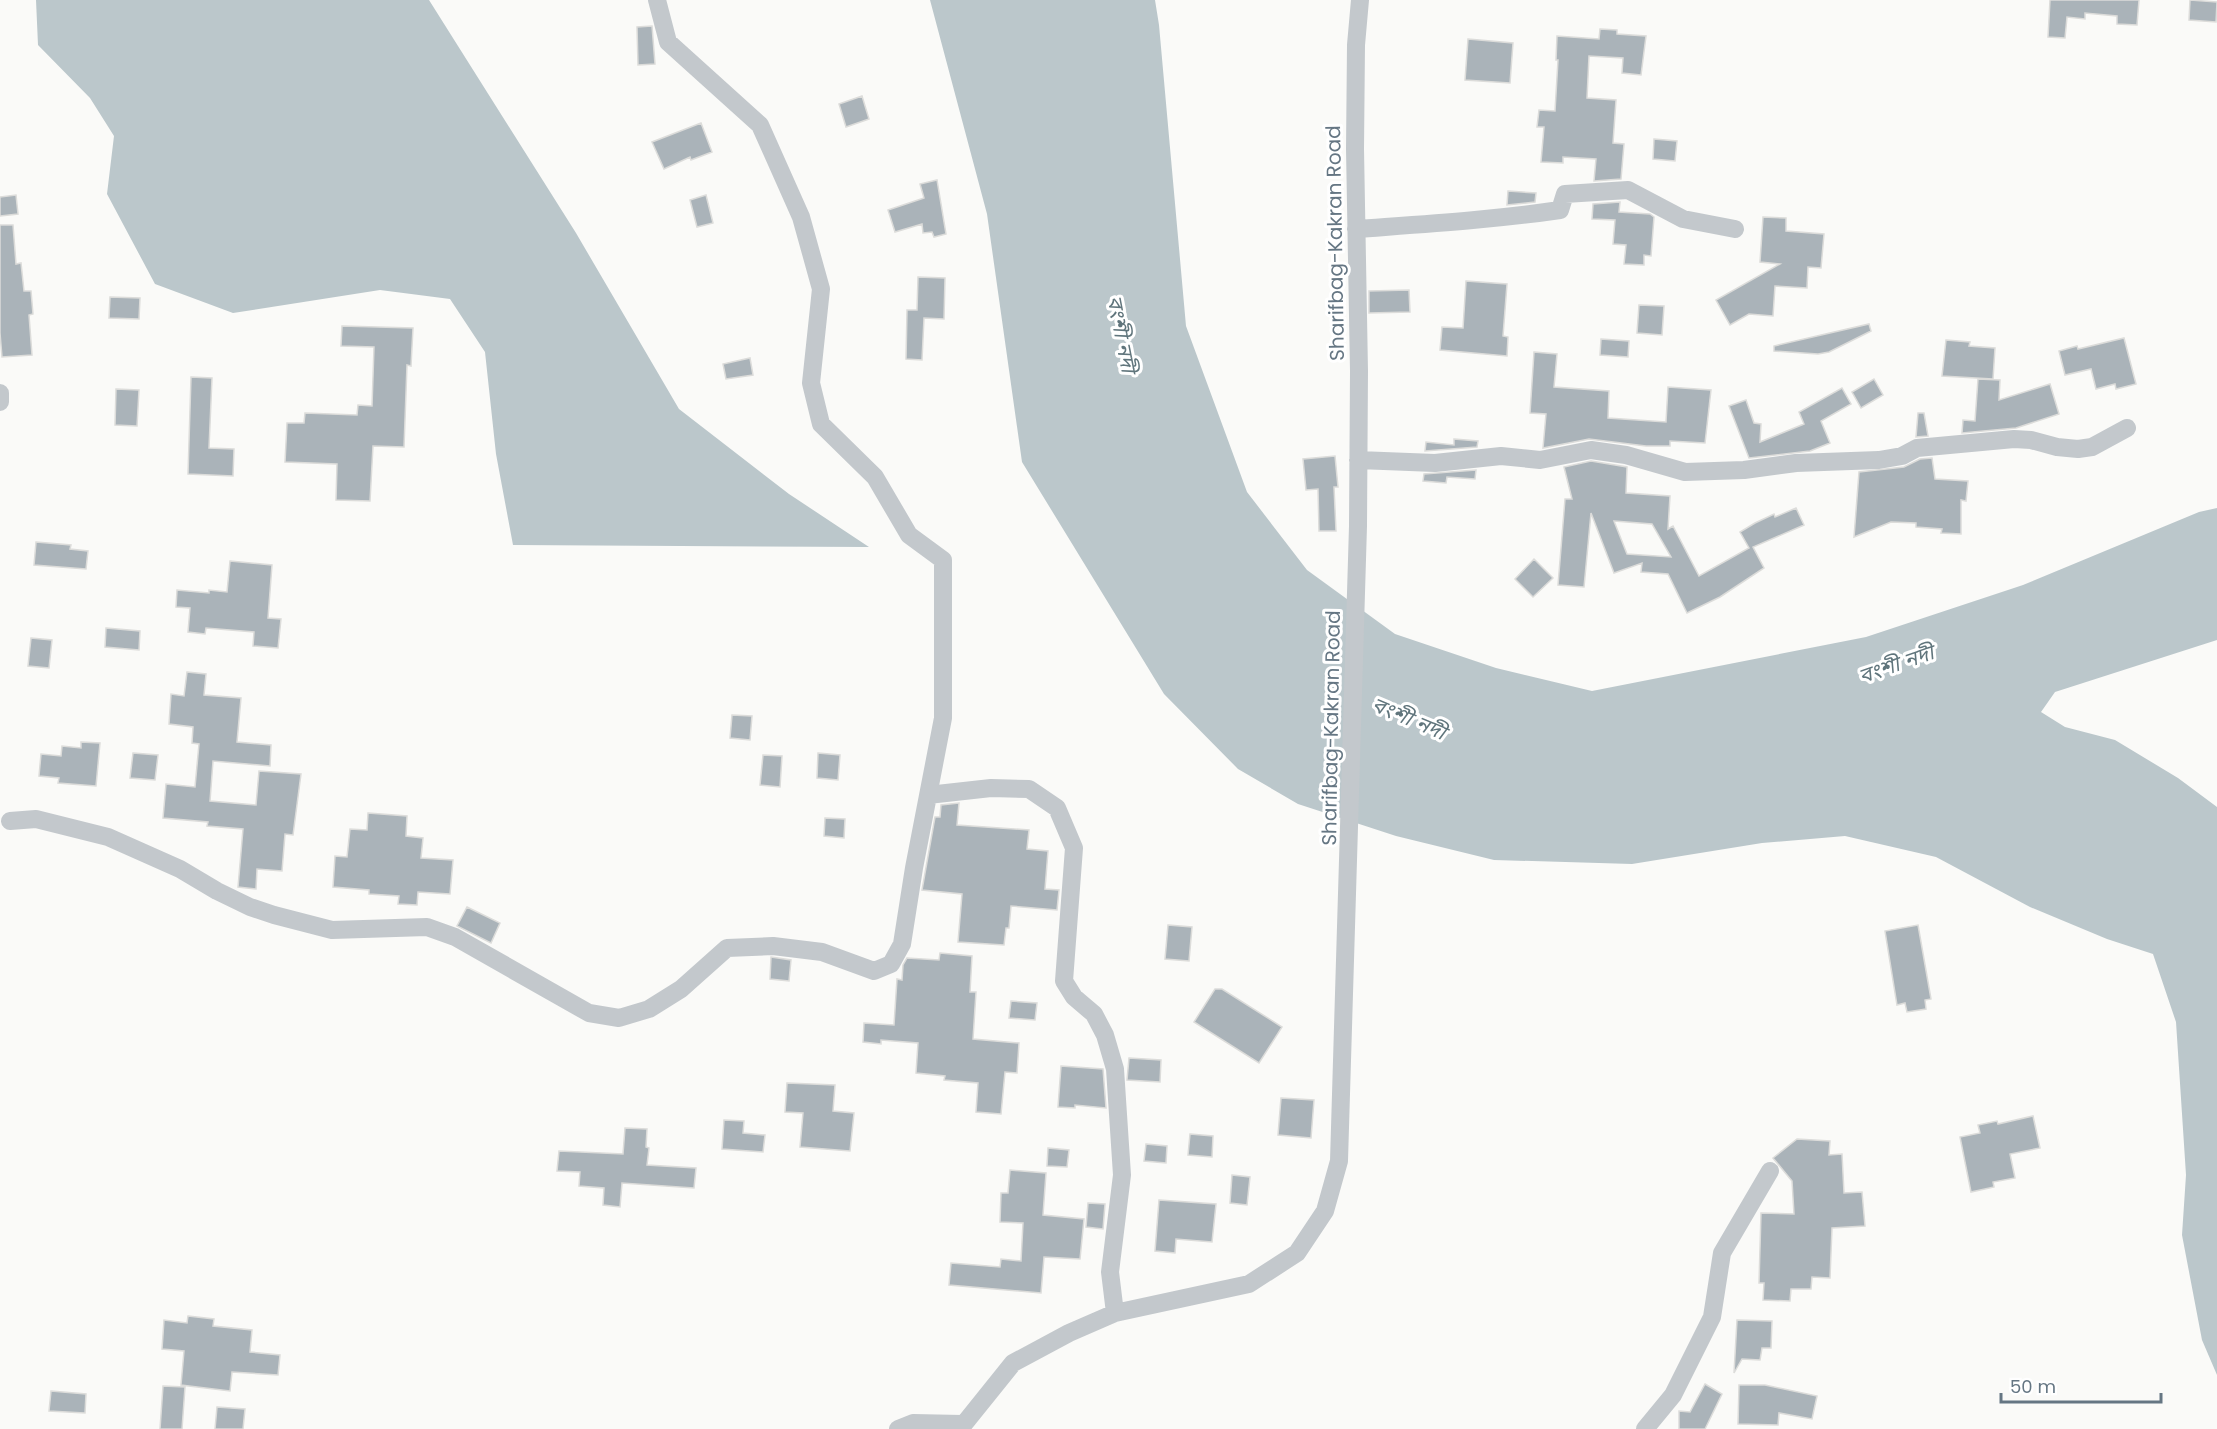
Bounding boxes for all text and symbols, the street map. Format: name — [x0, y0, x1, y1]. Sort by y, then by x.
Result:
street label: Sharifbag-Kakran Road — [1319, 125, 1351, 361]
water label: বংশী নদী — [1100, 293, 1144, 379]
street label: Sharifbag-Kakran Road — [1315, 610, 1347, 846]
water label: বংশী নদী — [1855, 636, 1942, 690]
water label: বংশী নদী — [1368, 689, 1454, 748]
scale bar — [2001, 1366, 2162, 1404]
text: 50 m — [2010, 1374, 2056, 1399]

